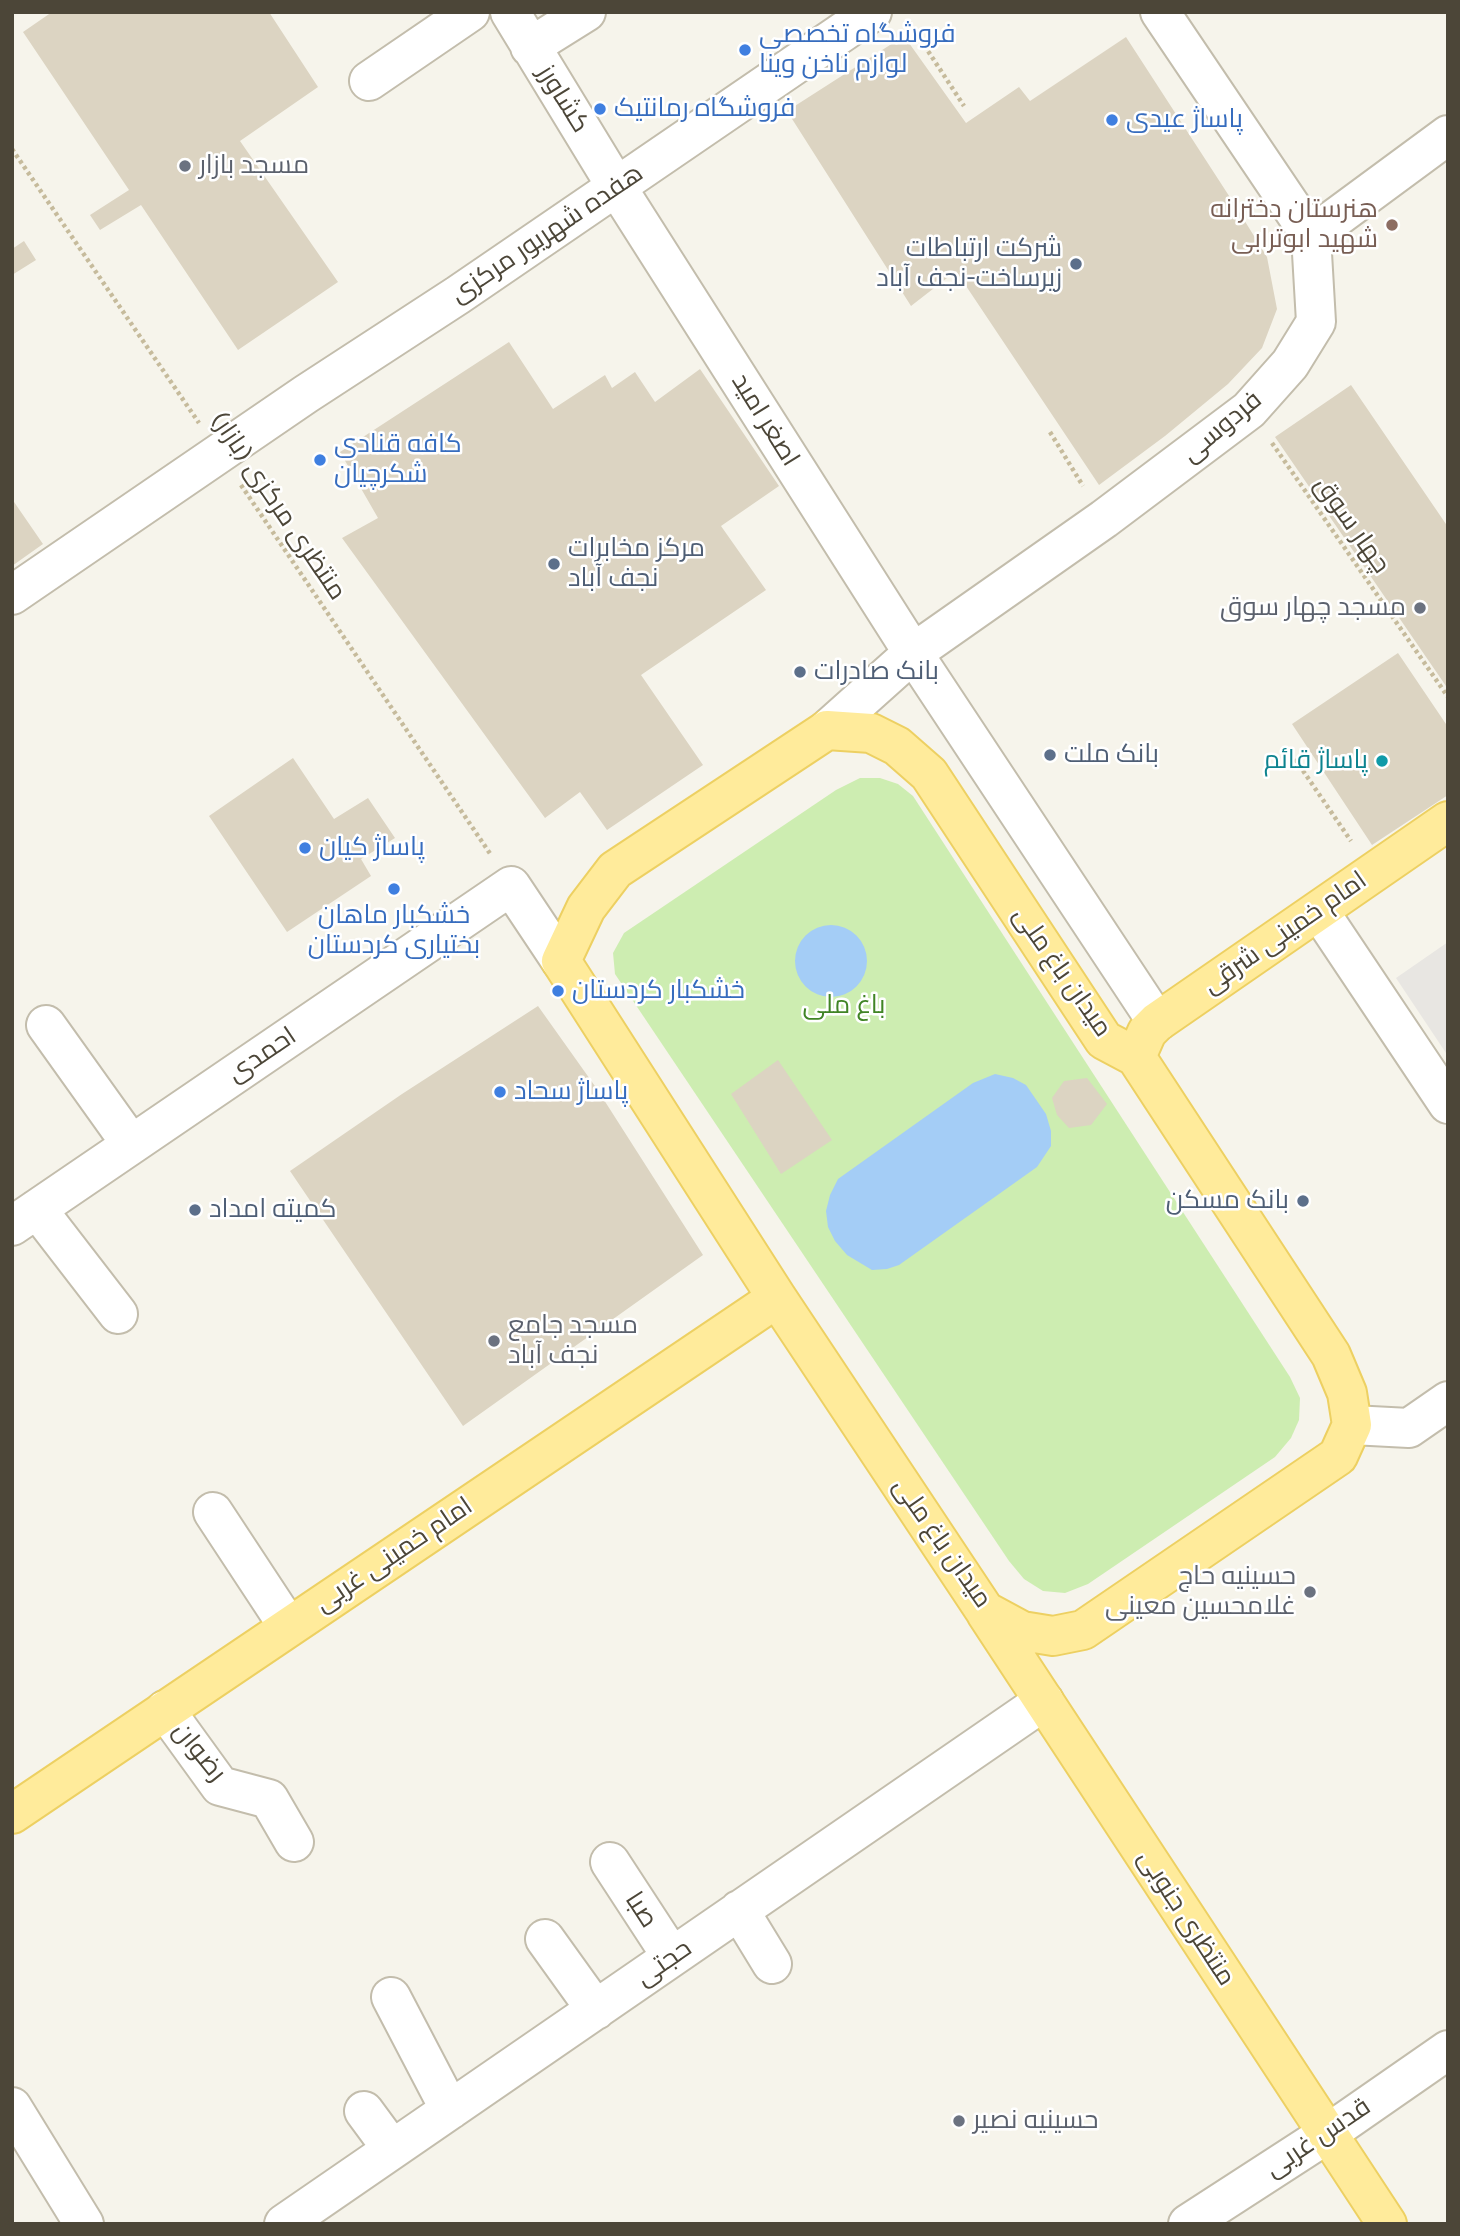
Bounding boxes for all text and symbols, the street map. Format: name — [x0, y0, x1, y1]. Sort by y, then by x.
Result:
place label: فروشگاه تخصصی لوازم ناخن وینا — [759, 19, 956, 80]
marker: فروشگاه تخصصی لوازم ناخن وینا — [737, 42, 753, 58]
street label: کشاورز — [530, 59, 596, 139]
place label: فروشگاه رمانتیک — [614, 93, 795, 125]
marker: فروشگاه رمانتیک — [592, 101, 608, 117]
place label: پاساژ عیدی — [1126, 104, 1243, 136]
marker: پاساژ عیدی — [1104, 112, 1120, 128]
place label: مسجد بازار — [199, 150, 309, 182]
marker: مسجد بازار — [177, 158, 193, 174]
street label: هفده شهریور مرکزی — [445, 158, 649, 310]
place label: هنرستان دخترانه شهید ابوترابی — [1210, 194, 1378, 256]
marker: هنرستان دخترانه شهید ابوترابی — [1384, 217, 1400, 233]
place label: شرکت ارتباطات زیرساخت-نجف آباد — [876, 233, 1062, 294]
marker: شرکت ارتباطات زیرساخت-نجف آباد — [1068, 256, 1084, 272]
street label: اصغر امید — [724, 368, 806, 472]
street label: فردوسی — [1176, 385, 1268, 469]
street label: منتظری مرکزی (بازار) — [203, 406, 353, 606]
place label: کافه قنادی شکرچیان — [334, 429, 462, 490]
marker: کافه قنادی شکرچیان — [312, 452, 328, 468]
street label: چهار سوق — [1307, 470, 1397, 580]
place label: مرکز مخابرات نجف آباد — [568, 533, 705, 594]
marker: مرکز مخابرات نجف آباد — [546, 556, 562, 572]
place label: مسجد چهار سوق — [1220, 592, 1406, 624]
marker: مسجد چهار سوق — [1412, 600, 1428, 616]
place label: بانک صادرات — [814, 656, 939, 688]
marker: بانک صادرات — [792, 664, 808, 680]
place label: بانک ملت — [1064, 739, 1159, 771]
place label: پاساژ قائم — [1264, 745, 1368, 777]
marker: بانک ملت — [1042, 747, 1058, 763]
marker: پاساژ قائم — [1374, 753, 1390, 769]
place label: پاساژ کیان — [319, 832, 425, 864]
marker: پاساژ کیان — [297, 840, 313, 856]
street label: امام خمینی شرقی — [1197, 865, 1373, 1001]
marker: خشکبار ماهان بختیاری کردستان — [386, 881, 402, 897]
place label: خشکبار ماهان بختیاری کردستان — [308, 900, 480, 962]
street label: میدان باغ ملی — [1006, 901, 1118, 1043]
place label: خشکبار کردستان — [572, 975, 745, 1007]
marker: خشکبار کردستان — [550, 983, 566, 999]
park label: باغ ملی — [803, 990, 885, 1022]
street label: احمدی — [222, 1021, 302, 1089]
place label: پاساژ سحاد — [514, 1076, 628, 1108]
marker: پاساژ سحاد — [492, 1084, 508, 1100]
place label: بانک مسکن — [1166, 1185, 1289, 1217]
marker: بانک مسکن — [1295, 1193, 1311, 1209]
place label: کمیته امداد — [209, 1194, 336, 1226]
marker: کمیته امداد — [187, 1202, 203, 1218]
place label: مسجد جامع نجف آباد — [508, 1310, 638, 1372]
marker: مسجد جامع نجف آباد — [486, 1333, 502, 1349]
street label: میدان باغ ملی — [886, 1472, 998, 1614]
street label: امام خمینی غربی — [309, 1491, 479, 1619]
place label: حسینیه حاج غلامحسین معینی — [1105, 1561, 1296, 1622]
marker: حسینیه حاج غلامحسین معینی — [1302, 1584, 1318, 1600]
street label: رضوان — [166, 1716, 232, 1788]
street label: منتظری جنوبی — [1131, 1844, 1241, 1992]
street label: صبا — [618, 1886, 664, 1934]
street label: حجتی — [630, 1933, 698, 1993]
street label: قدس غربی — [1259, 2091, 1377, 2185]
place label: حسینیه نصیر — [973, 2105, 1098, 2137]
marker: حسینیه نصیر — [951, 2113, 967, 2129]

